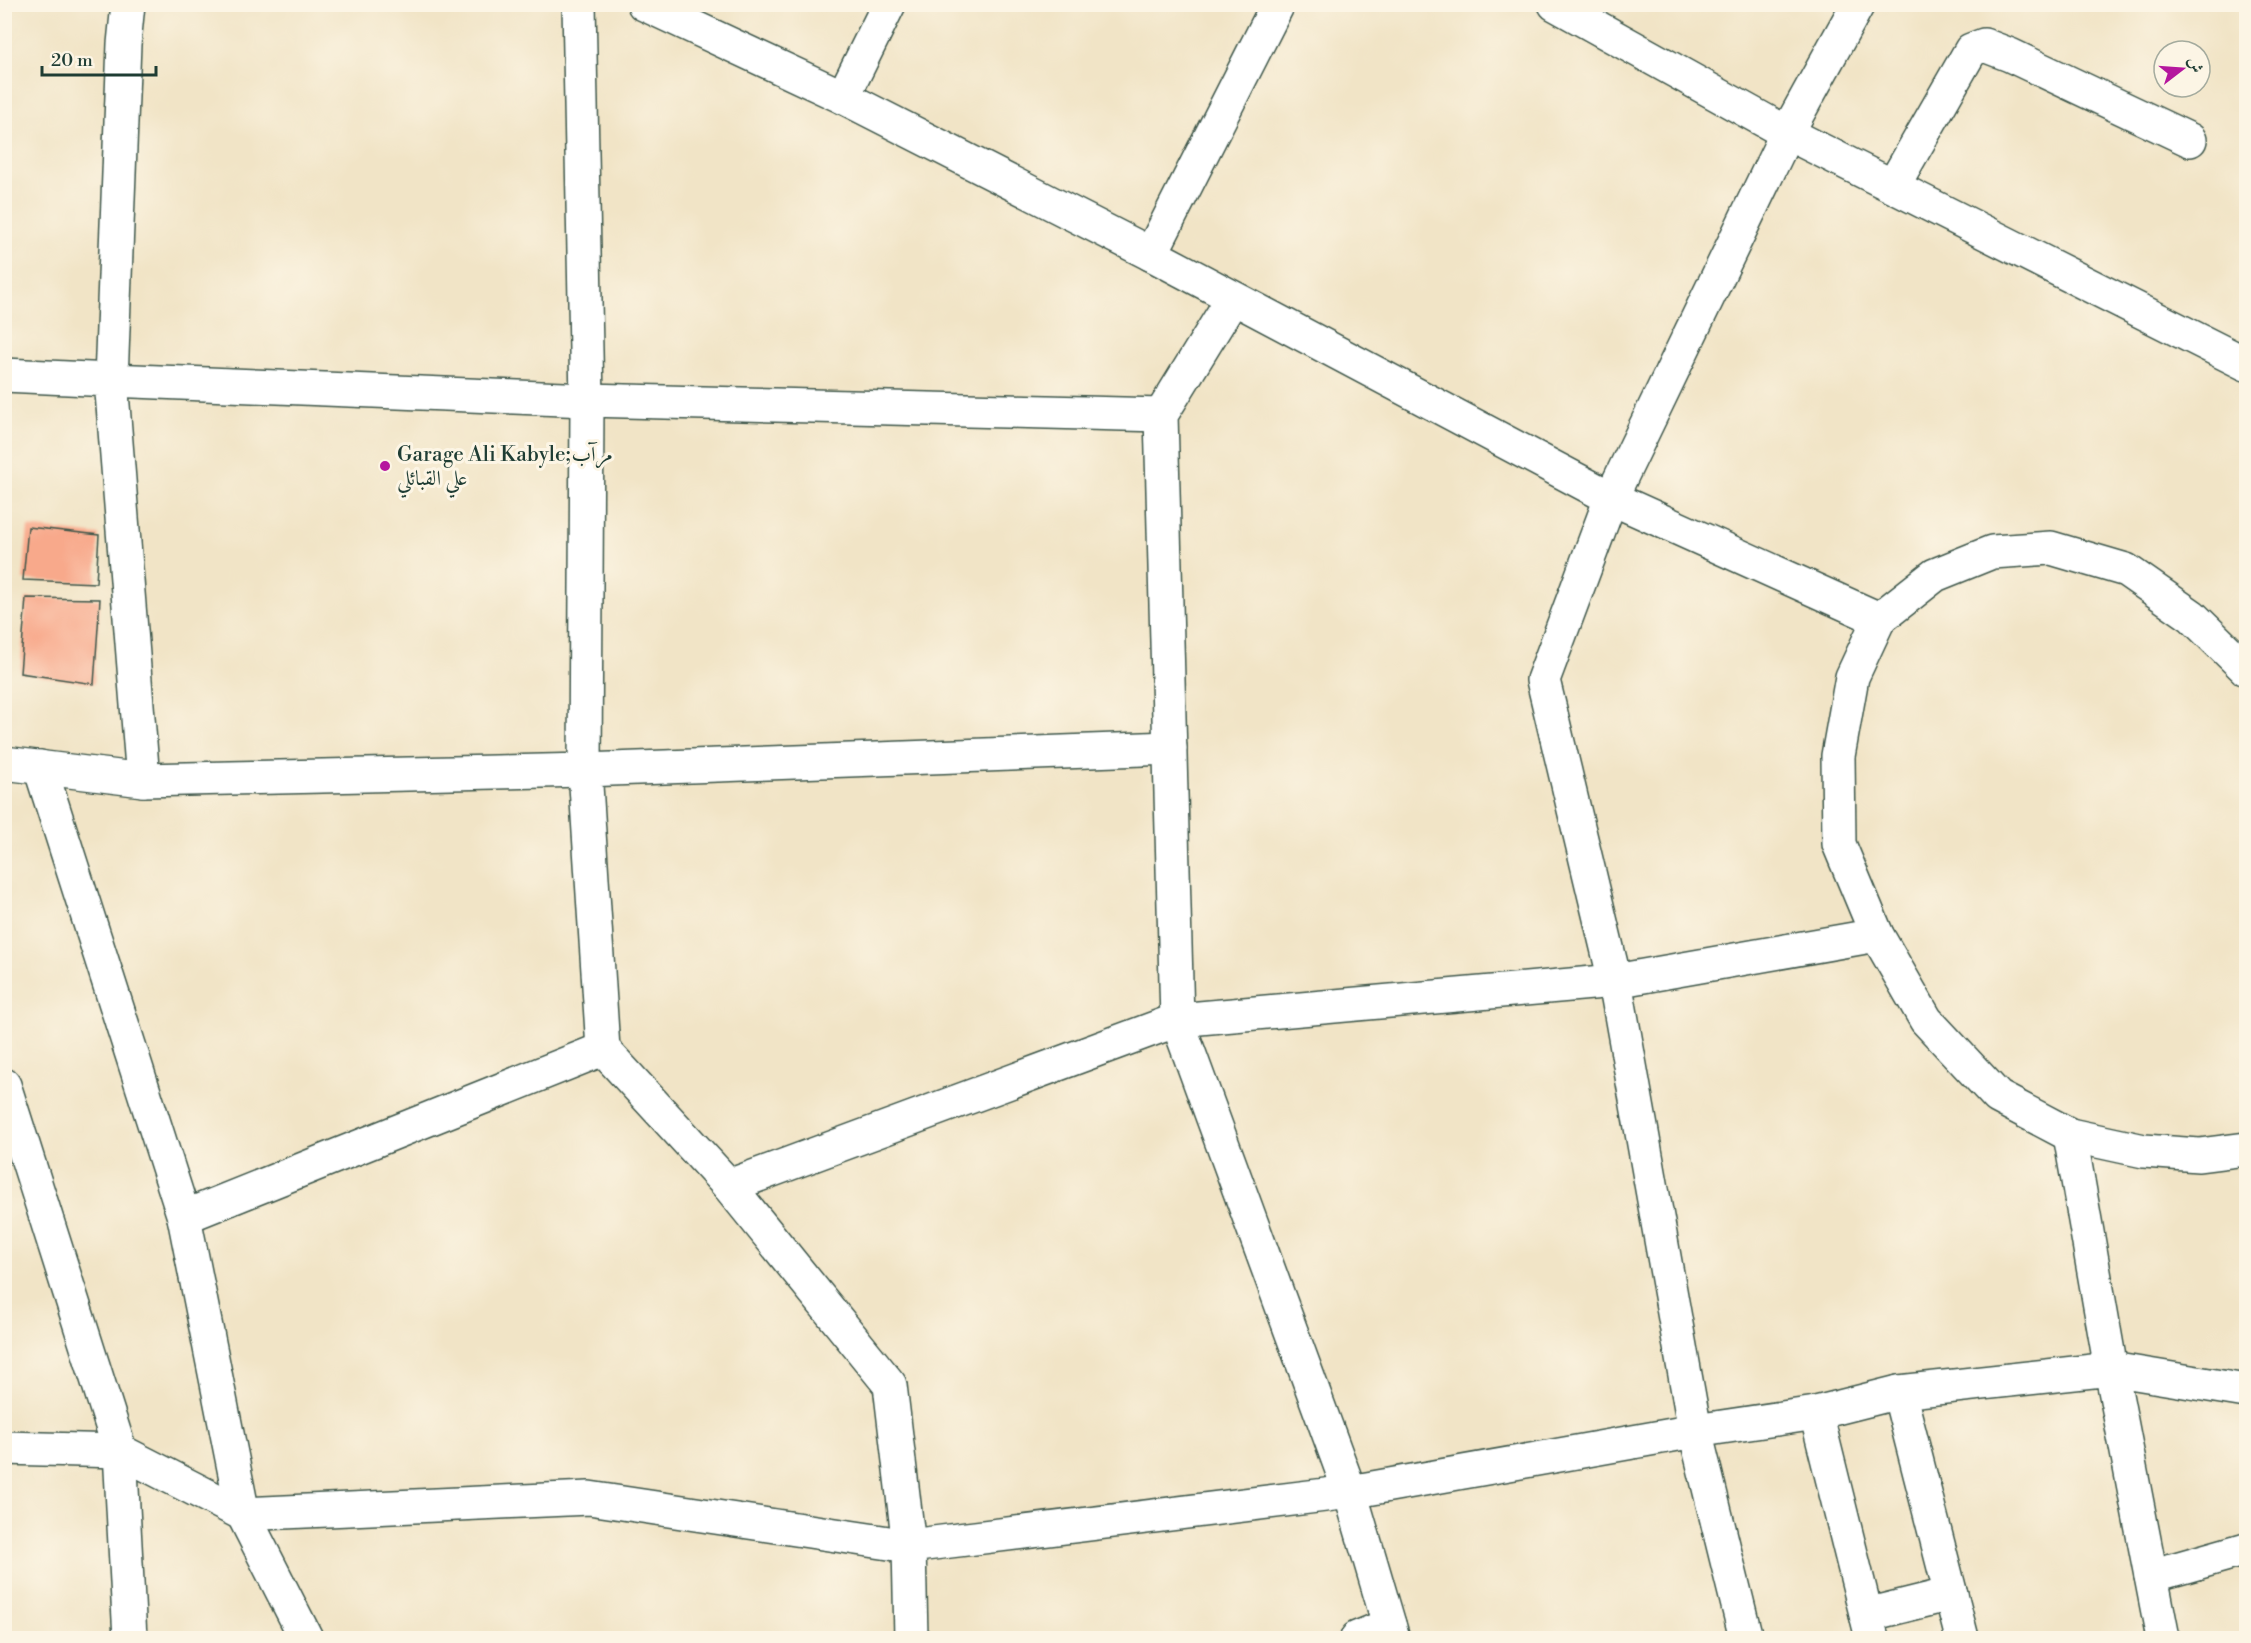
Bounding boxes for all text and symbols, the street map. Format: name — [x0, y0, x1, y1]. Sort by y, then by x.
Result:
scale bar — [42, 39, 156, 77]
north arrow — [2152, 39, 2212, 99]
text: 20 m — [51, 49, 93, 72]
text: ش — [2184, 54, 2207, 75]
place label: Garage Ali Kabyle;مرآب علي القبائلي — [397, 441, 613, 498]
marker: Garage Ali Kabyle;مرآب علي القبائلي — [378, 459, 392, 473]

